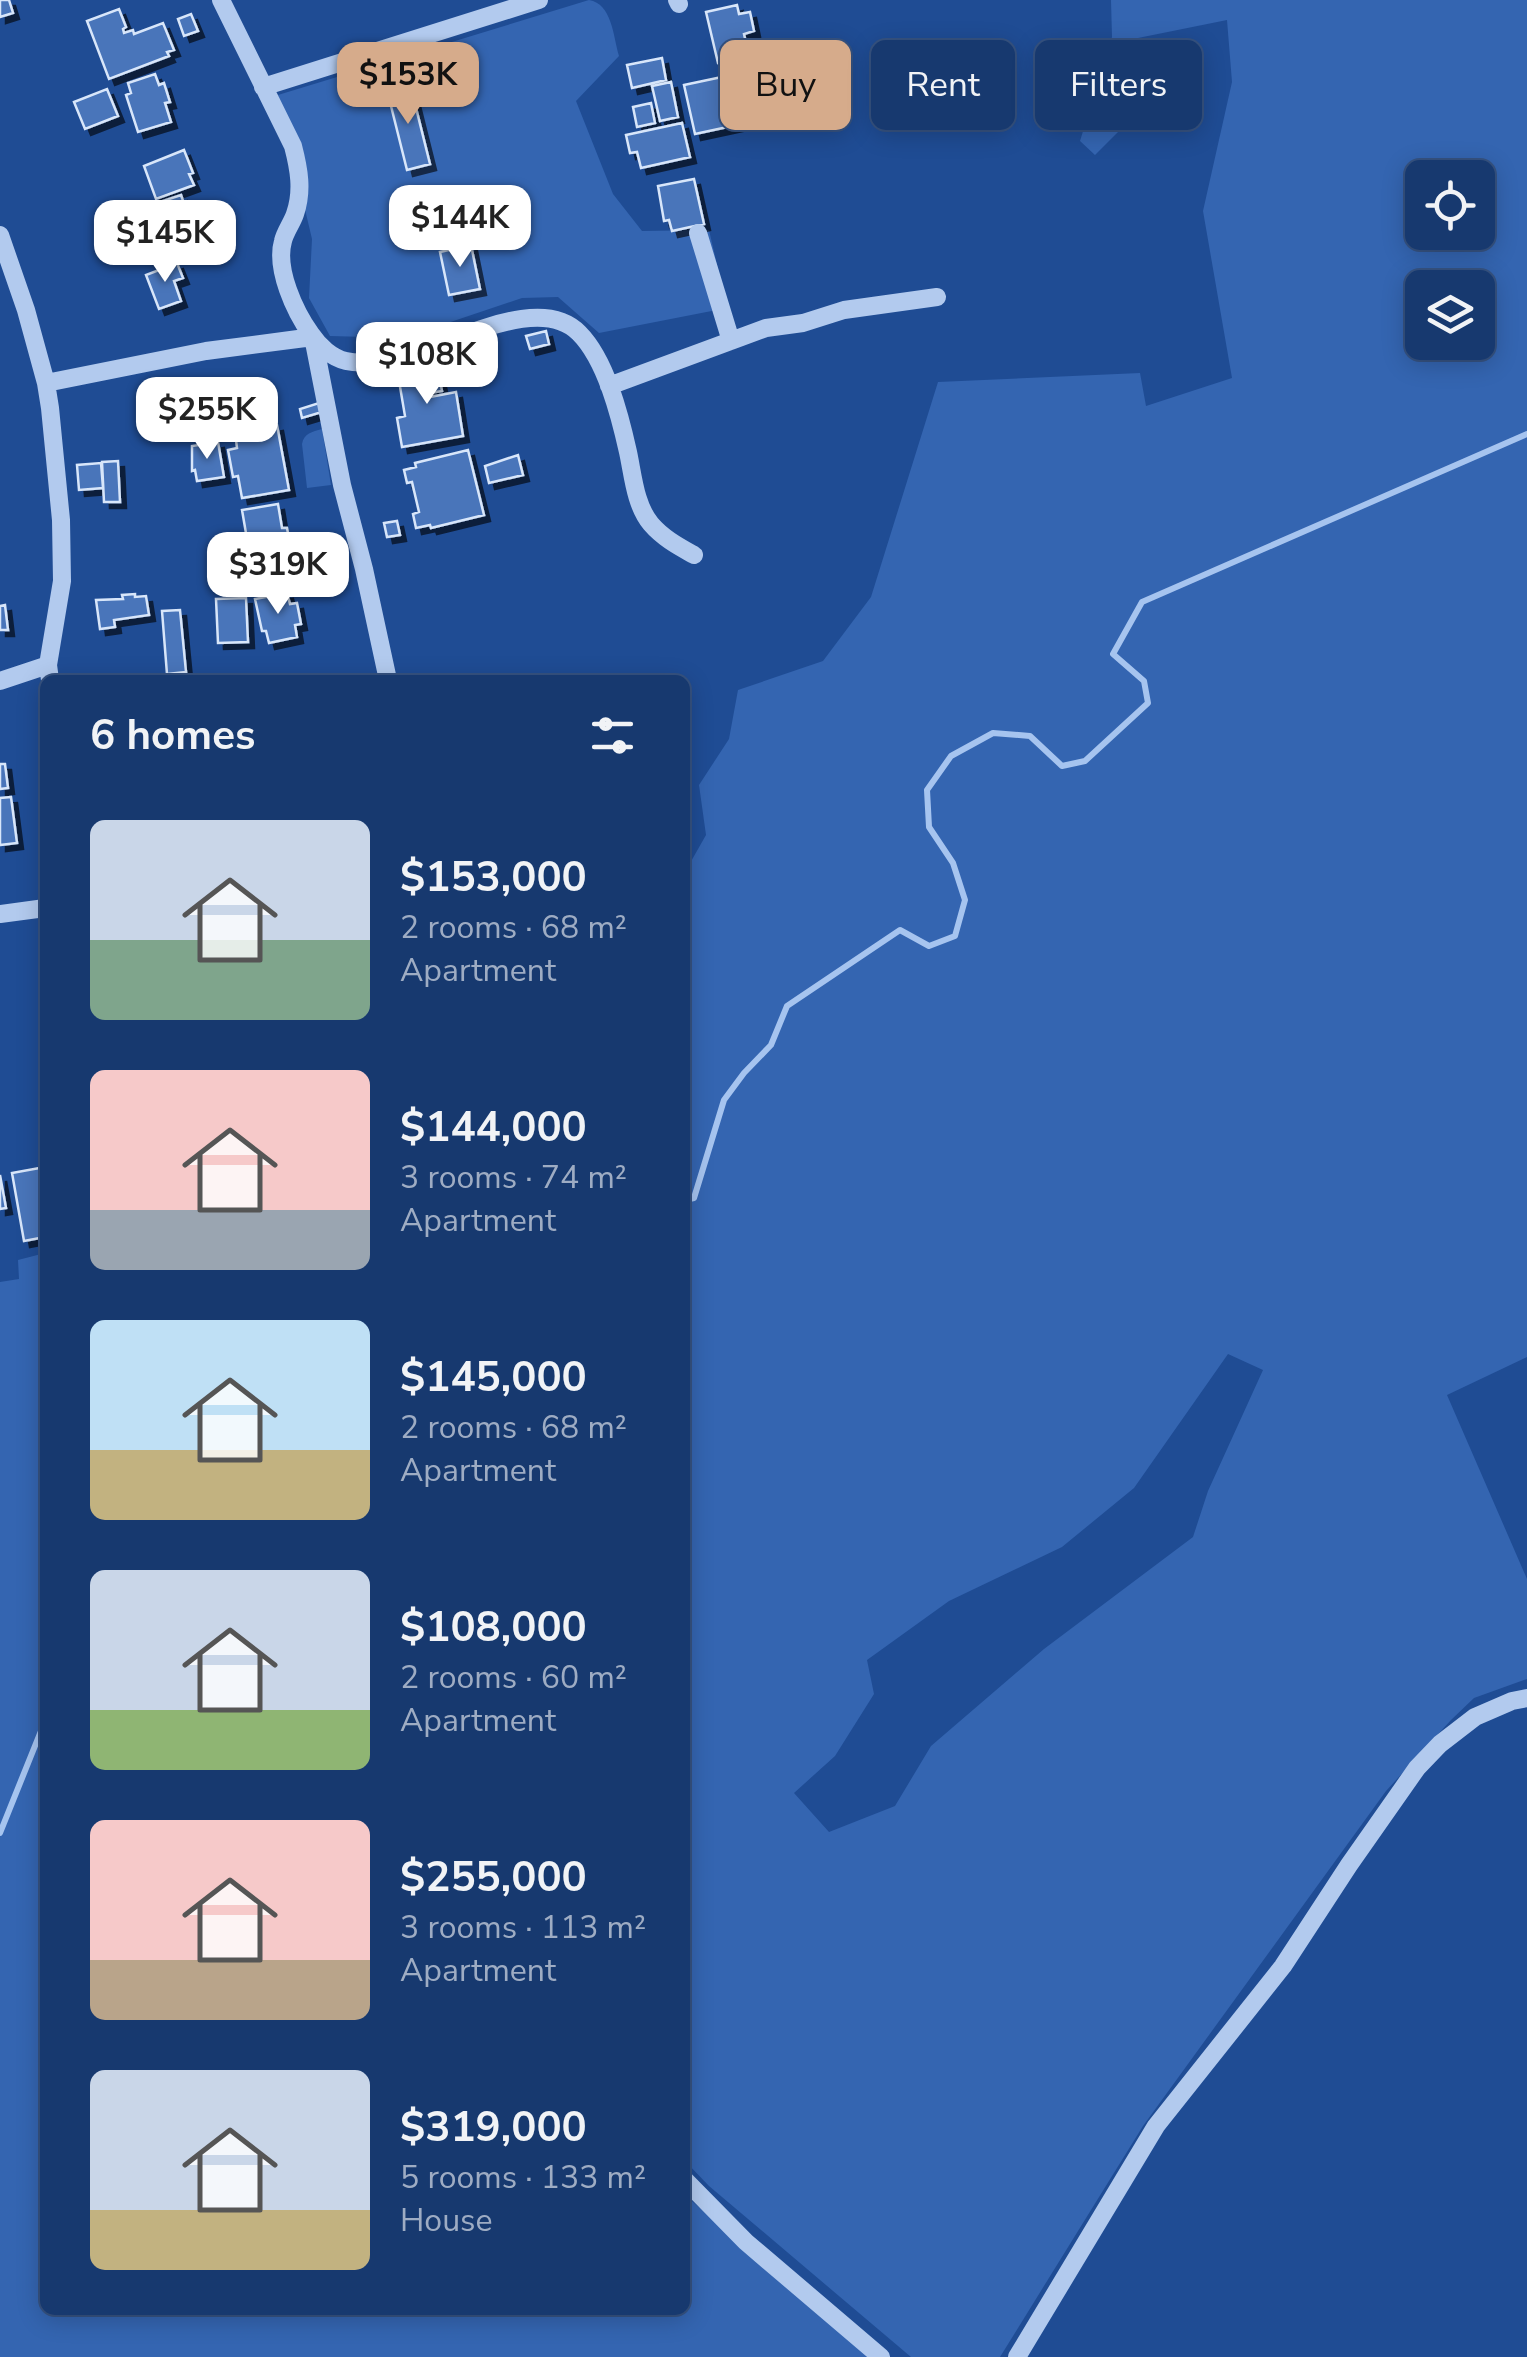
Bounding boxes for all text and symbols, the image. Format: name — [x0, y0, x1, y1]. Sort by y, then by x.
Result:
chip: Buy — [720, 40, 851, 130]
chip: Rent — [871, 40, 1015, 130]
chip: Filters — [1035, 40, 1202, 130]
pin: $153K — [338, 42, 478, 127]
text: $153K — [359, 53, 457, 96]
map controls — [1405, 160, 1495, 360]
button: locate — [1405, 160, 1495, 250]
pin: $144K — [390, 185, 530, 270]
text: $144K — [411, 196, 509, 239]
pin: $145K — [95, 200, 235, 285]
text: $145K — [116, 211, 214, 254]
button: layers — [1405, 270, 1495, 360]
pin: $108K — [357, 322, 497, 407]
text: $108K — [378, 333, 476, 376]
pin: $255K — [137, 377, 277, 462]
text: $255K — [158, 388, 256, 431]
pin: $319K — [208, 532, 348, 617]
text: $319K — [229, 543, 327, 586]
text: 6 homes — [90, 707, 255, 764]
icon: filters — [585, 708, 640, 763]
text: $153,000 — [400, 849, 587, 906]
icon: home — [170, 860, 290, 980]
text: 2 rooms · 68 m² — [400, 906, 627, 949]
text: Apartment — [400, 949, 556, 992]
text: $144,000 — [400, 1099, 587, 1156]
icon: home — [170, 1110, 290, 1230]
text: 3 rooms · 74 m² — [400, 1156, 627, 1199]
text: Apartment — [400, 1199, 556, 1242]
text: $145,000 — [400, 1349, 587, 1406]
icon: home — [170, 1360, 290, 1480]
text: 2 rooms · 68 m² — [400, 1406, 627, 1449]
text: Apartment — [400, 1449, 556, 1492]
text: $108,000 — [400, 1599, 587, 1656]
icon: home — [170, 1610, 290, 1730]
text: 2 rooms · 60 m² — [400, 1656, 627, 1699]
text: Apartment — [400, 1699, 556, 1742]
text: $255,000 — [400, 1849, 587, 1906]
icon: home — [170, 1860, 290, 1980]
text: 3 rooms · 113 m² — [400, 1906, 646, 1949]
text: Apartment — [400, 1949, 556, 1992]
text: $319,000 — [400, 2099, 587, 2156]
icon: home — [170, 2110, 290, 2230]
text: 5 rooms · 133 m² — [400, 2156, 646, 2199]
text: House — [400, 2199, 493, 2242]

